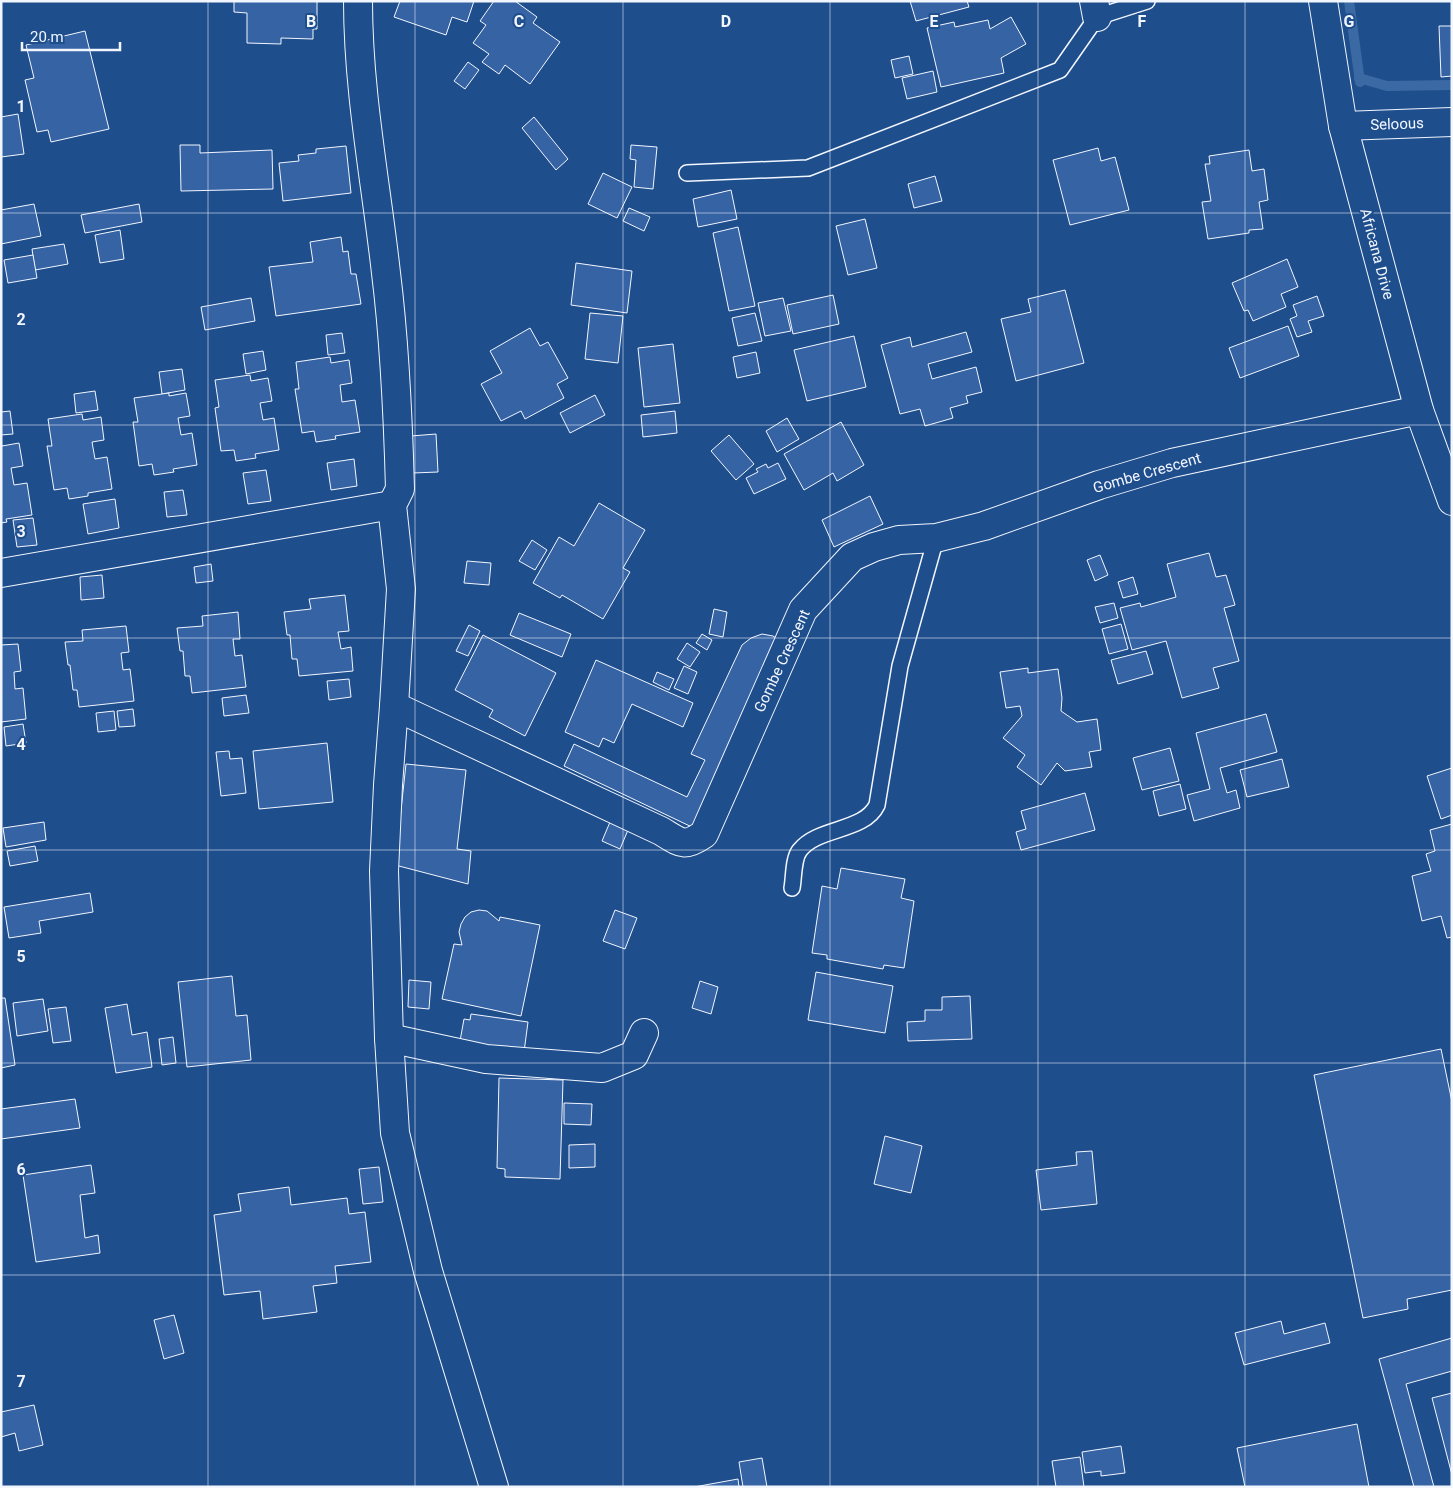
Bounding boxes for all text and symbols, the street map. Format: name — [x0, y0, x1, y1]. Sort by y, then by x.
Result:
text: B — [306, 12, 316, 31]
text: C — [514, 12, 524, 31]
text: D — [721, 12, 731, 31]
text: E — [930, 12, 939, 31]
text: F — [1138, 12, 1147, 31]
text: G — [1344, 12, 1355, 31]
scale bar — [22, 20, 120, 52]
text: 20 m — [30, 28, 64, 46]
text: 1 — [16, 97, 26, 116]
street label: Seloous — [1370, 114, 1424, 134]
street label: Africana Drive — [1356, 206, 1398, 302]
text: 2 — [16, 310, 26, 329]
street label: Gombe Crescent — [1091, 449, 1203, 497]
text: 3 — [16, 522, 26, 541]
street label: Gombe Crescent — [750, 607, 814, 715]
text: 4 — [16, 735, 26, 754]
text: 5 — [16, 947, 26, 966]
text: 6 — [16, 1160, 26, 1179]
text: 7 — [16, 1372, 26, 1391]

